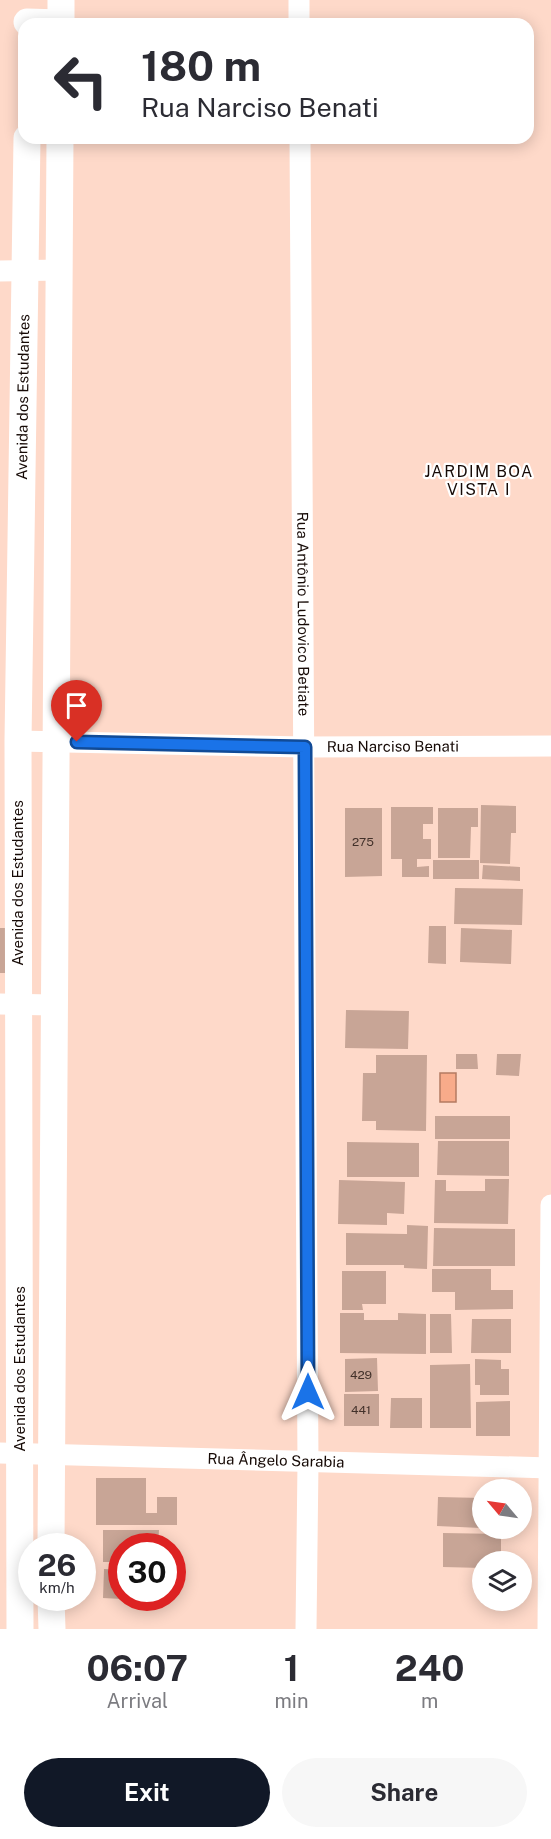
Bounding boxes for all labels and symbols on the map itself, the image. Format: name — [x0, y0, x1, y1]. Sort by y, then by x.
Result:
street label: Avenida dos Estudantes — [13, 314, 32, 480]
district label: JARDIM BOA VISTA I — [424, 462, 534, 499]
street label: Rua Antônio Ludovico Betiate — [294, 512, 312, 716]
pin — [51, 680, 102, 742]
street label: Rua Narciso Benati — [327, 737, 459, 755]
street label: Avenida dos Estudantes — [9, 800, 26, 966]
house number: 275 — [352, 835, 374, 849]
street label: Avenida dos Estudantes — [11, 1286, 28, 1452]
position arrow — [276, 1360, 340, 1424]
house number: 429 — [350, 1368, 372, 1382]
house number: 441 — [351, 1403, 371, 1417]
street label: Rua Ângelo Sarabia — [207, 1450, 345, 1470]
north arrow — [472, 1479, 532, 1539]
speed limit sign: 30 — [108, 1533, 186, 1611]

